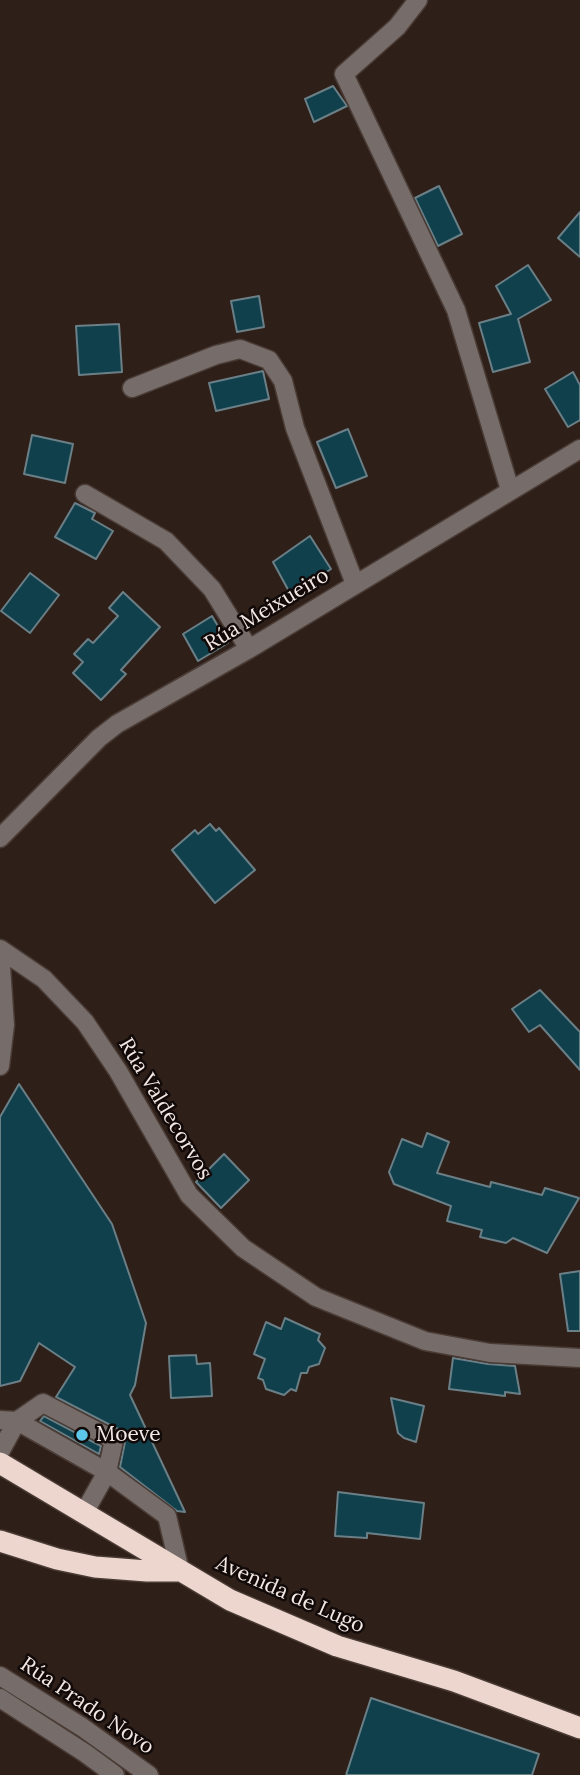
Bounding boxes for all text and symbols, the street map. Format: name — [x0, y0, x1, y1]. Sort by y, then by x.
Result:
street label: Rúa Meixueiro — [200, 563, 334, 657]
street label: Rúa Valdecorvos — [113, 1034, 217, 1184]
place label: Moeve — [96, 1422, 161, 1448]
marker: Moeve — [74, 1427, 90, 1443]
street label: Avenida de Lugo — [212, 1551, 368, 1639]
street label: Rúa Prado Novo — [15, 1652, 159, 1760]

